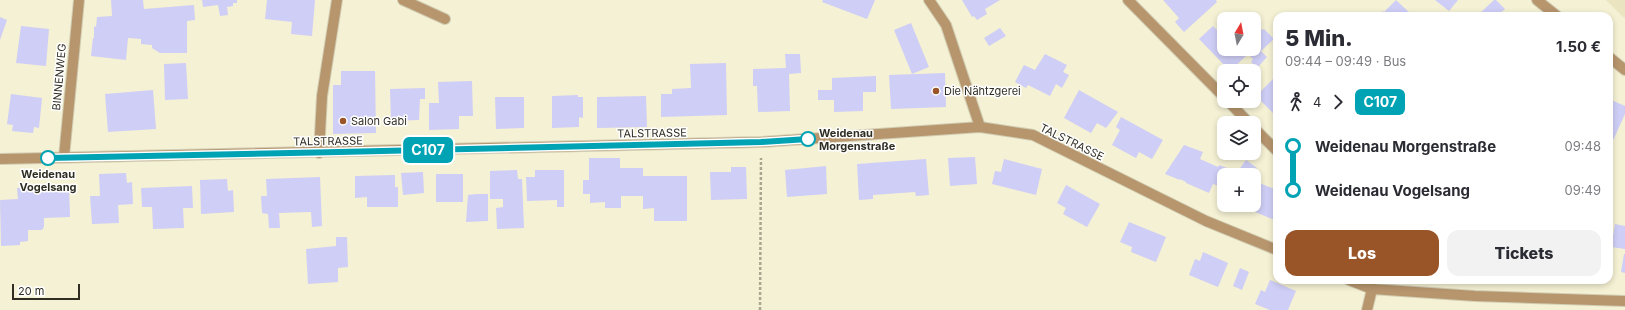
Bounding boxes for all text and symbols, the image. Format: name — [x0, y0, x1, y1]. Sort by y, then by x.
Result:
north arrow — [1217, 12, 1261, 56]
map controls — [1217, 12, 1261, 212]
text: 5 Min. — [1285, 25, 1353, 51]
text: 1.50 € — [1556, 37, 1601, 56]
street label: BINNENWEG — [49, 43, 69, 111]
text: 09:44 – 09:49 · Bus — [1285, 53, 1406, 69]
button: locate — [1217, 64, 1261, 108]
place label: Die Nähtzgerei — [944, 84, 1021, 98]
marker: Die Nähtzgerei — [931, 86, 941, 96]
icon: walk — [1285, 91, 1307, 113]
icon: forward — [1327, 91, 1349, 113]
text: C107 — [1363, 93, 1397, 110]
text: 4 — [1313, 94, 1321, 110]
place label: Salon Gabi — [351, 114, 407, 128]
marker: Salon Gabi — [338, 116, 348, 126]
button: layers — [1217, 116, 1261, 160]
street label: TALSTRASSE — [1038, 120, 1106, 164]
street label: TALSTRASSE — [617, 125, 687, 141]
place label: Weidenau Morgenstraße — [819, 126, 896, 153]
marker: Weidenau Morgenstraße — [800, 131, 816, 147]
street label: TALSTRASSE — [293, 133, 363, 149]
line badge: C107 — [400, 137, 456, 163]
text: Weidenau Morgenstraße — [1315, 137, 1496, 156]
text: 09:48 — [1565, 138, 1601, 154]
text: C107 — [411, 141, 445, 158]
marker: Weidenau Vogelsang — [40, 150, 56, 166]
place label: Weidenau Vogelsang — [19, 167, 77, 194]
button: + — [1217, 168, 1261, 212]
text: Weidenau Vogelsang — [1315, 181, 1470, 200]
text: 09:49 — [1565, 182, 1601, 198]
button: Los — [1285, 230, 1439, 276]
button: Tickets — [1447, 230, 1601, 276]
scale bar — [12, 282, 80, 301]
text: 20 m — [18, 284, 44, 298]

